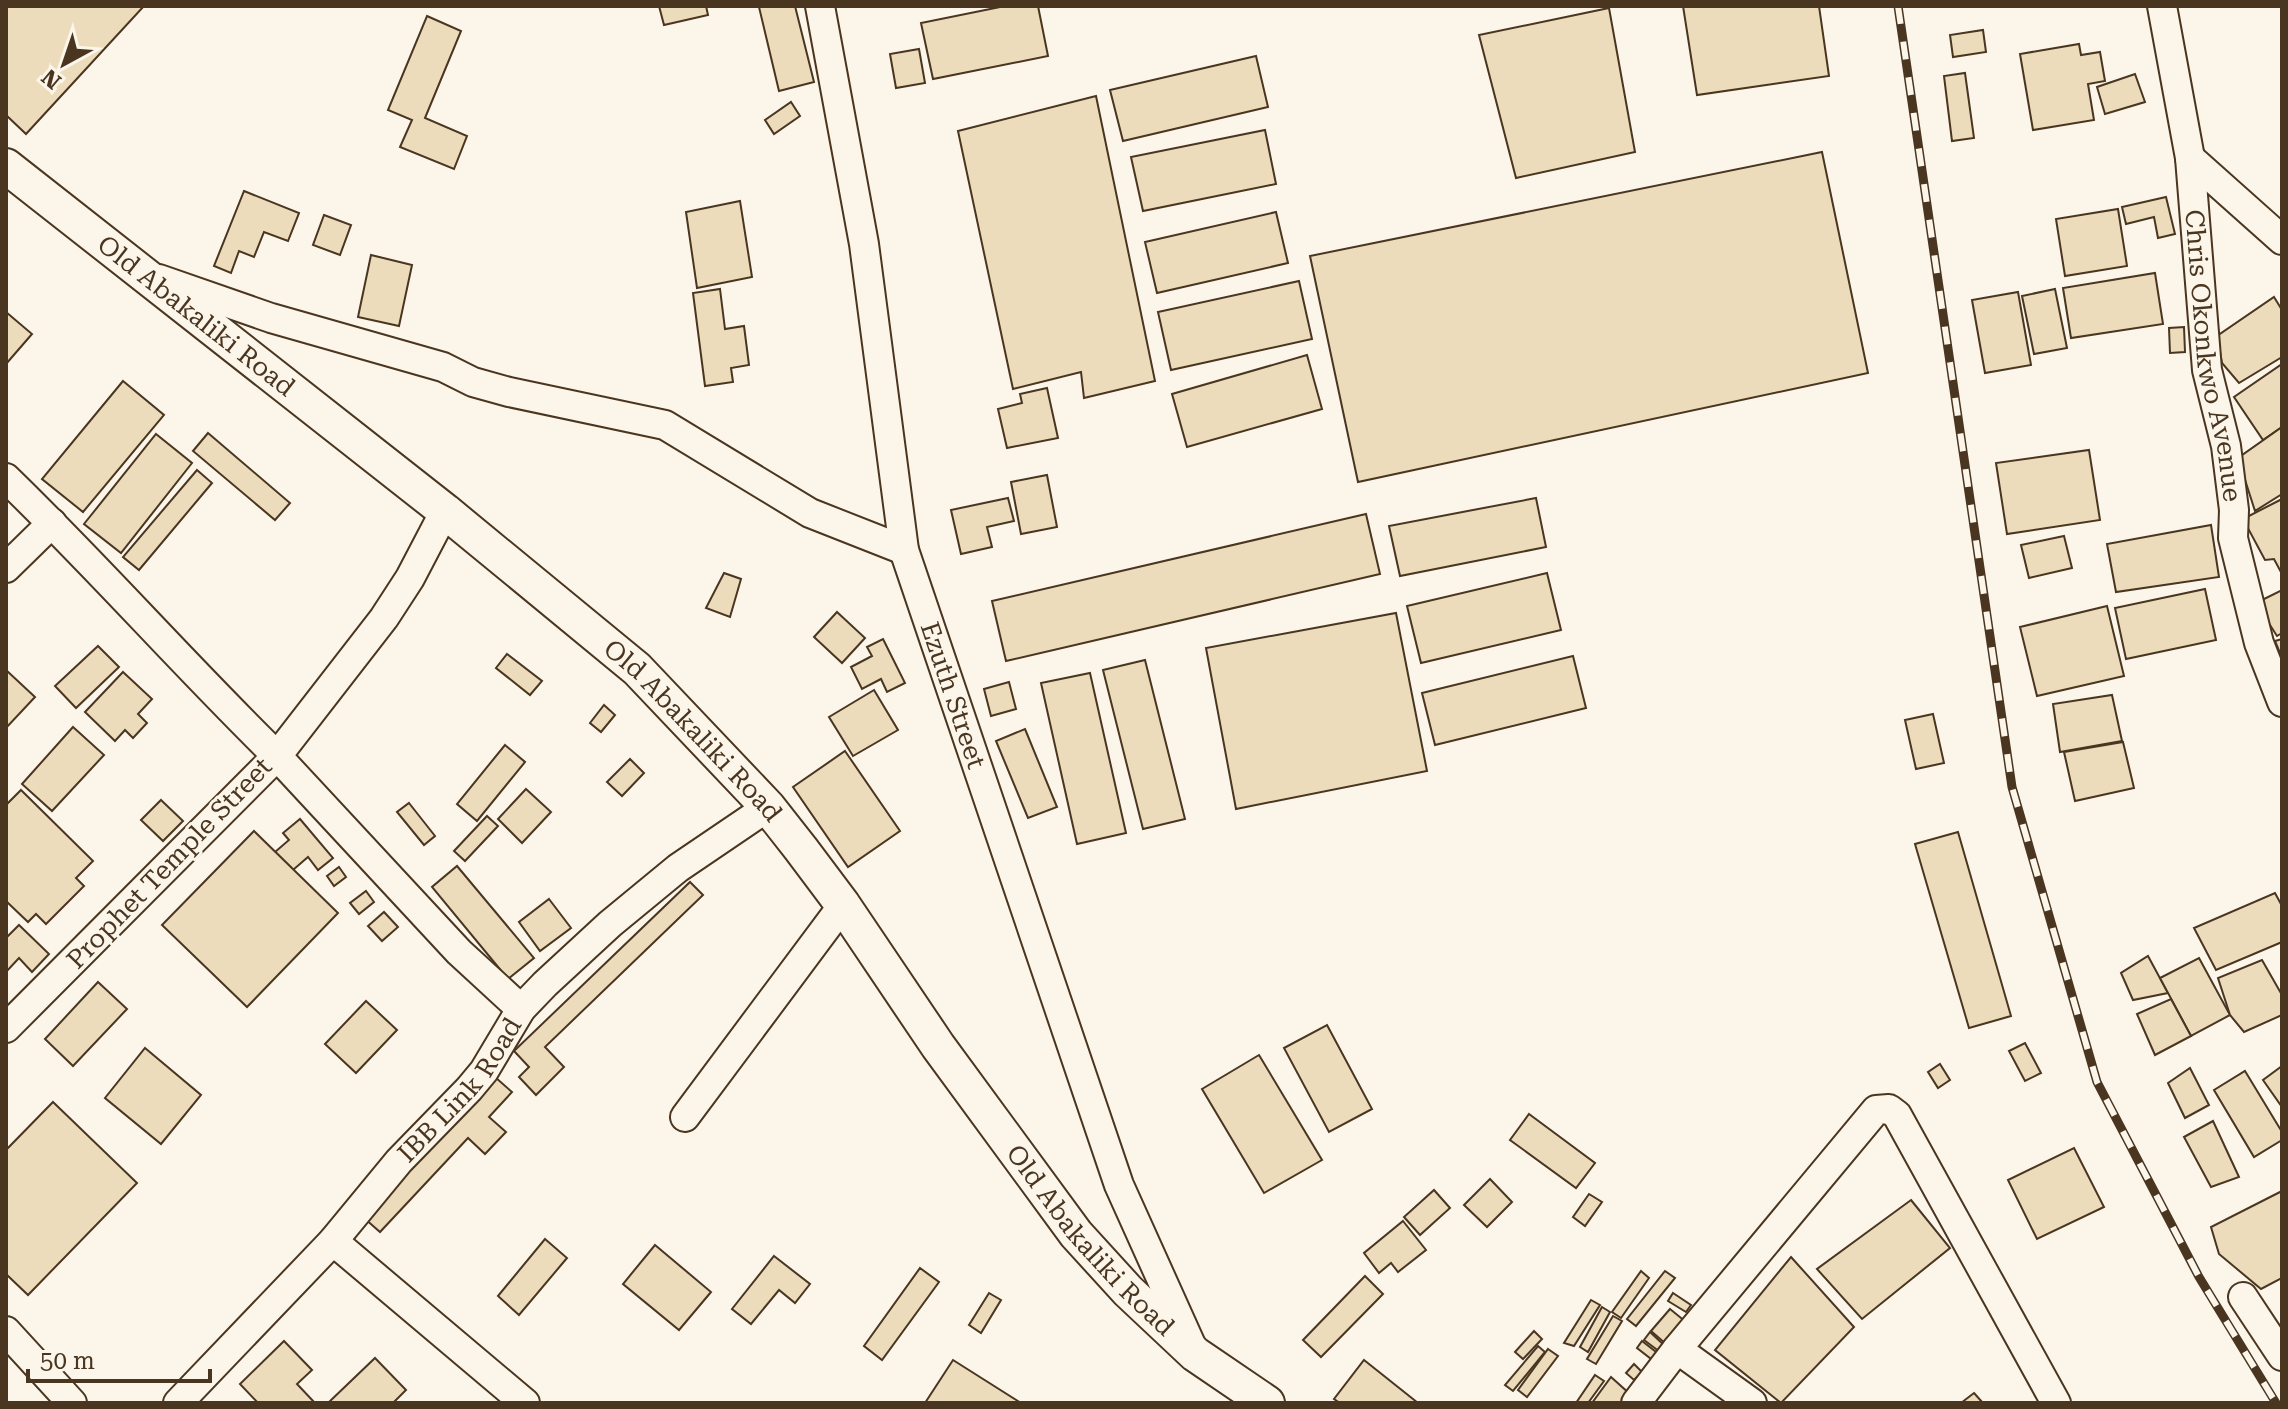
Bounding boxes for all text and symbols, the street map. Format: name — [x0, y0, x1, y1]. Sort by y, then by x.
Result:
north arrow — [24, 24, 104, 104]
text: N — [37, 64, 66, 94]
street label: Chris Okonkwo Avenue — [2179, 208, 2248, 503]
street label: Old Abakaliki Road — [92, 229, 301, 402]
street label: Ezuth Street — [914, 618, 992, 773]
street label: Old Abakaliki Road — [598, 633, 789, 827]
street label: Prophet Temple Street — [60, 751, 278, 975]
street label: IBB Link Road — [391, 1012, 528, 1168]
street label: Old Abakaliki Road — [1001, 1139, 1181, 1342]
scale bar — [28, 1333, 210, 1383]
text: 50 m — [40, 1347, 95, 1375]

